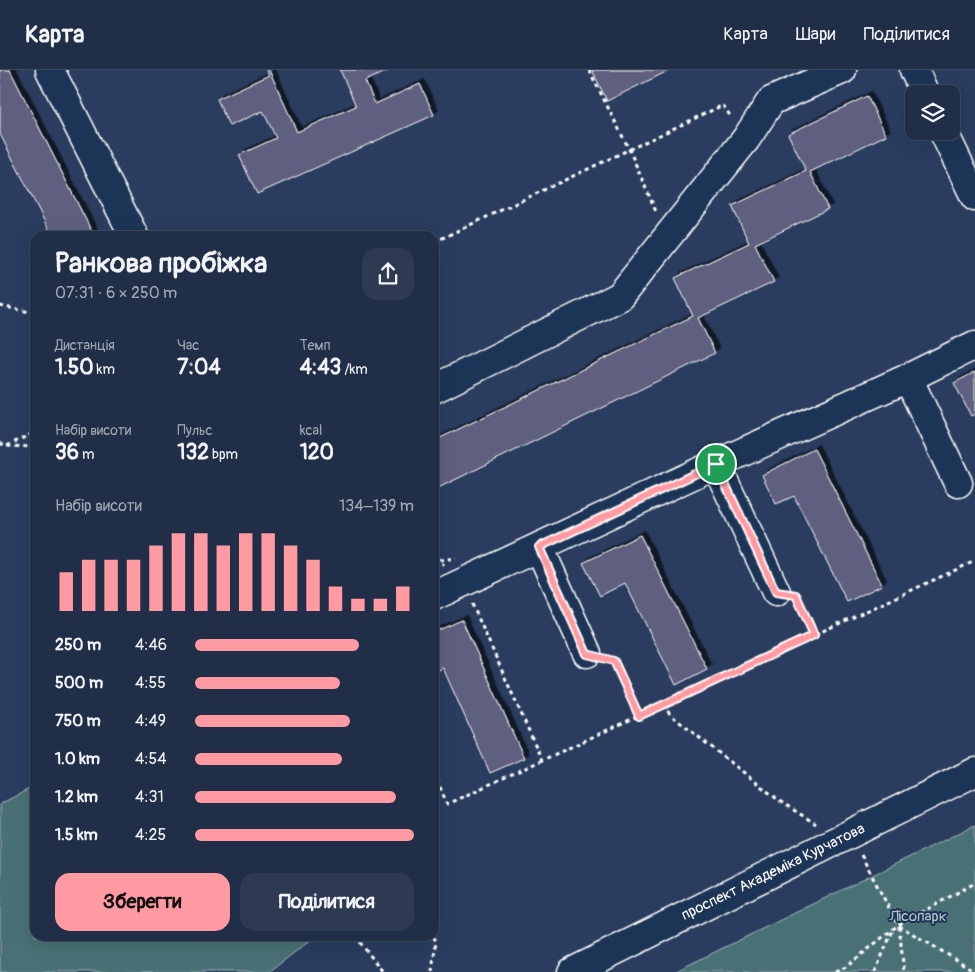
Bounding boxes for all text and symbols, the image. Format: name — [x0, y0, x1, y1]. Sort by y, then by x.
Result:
text: Карта — [25, 20, 84, 49]
text: Карта — [723, 23, 768, 46]
text: Шари — [796, 23, 835, 46]
text: Поділитися — [863, 23, 950, 46]
map controls — [905, 85, 960, 140]
button: layers — [905, 85, 960, 140]
text: Ранкова пробіжка — [55, 246, 267, 281]
button: share — [362, 248, 414, 300]
text: 07:31 · 6 × 250 m — [55, 283, 177, 303]
text: Дистанція — [55, 337, 115, 354]
text: Час — [177, 337, 199, 354]
text: Темп — [300, 337, 331, 354]
text: 1.50 — [55, 354, 94, 381]
text: 7:04 — [177, 354, 221, 381]
text: 4:43 — [300, 354, 341, 381]
text: km — [94, 361, 115, 378]
text: /km — [341, 361, 368, 378]
text: Набір висоти — [55, 422, 131, 439]
text: Пульс — [177, 422, 213, 439]
text: kcal — [300, 422, 322, 439]
text: 36 — [55, 439, 79, 466]
text: 132 — [177, 439, 209, 466]
text: 120 — [300, 439, 334, 466]
pin — [695, 443, 737, 485]
text: m — [79, 446, 94, 463]
text: bpm — [209, 446, 238, 463]
icon: arrive — [702, 450, 730, 478]
text: Набір висоти — [55, 496, 142, 516]
text: 134–139 m — [339, 496, 414, 516]
text: 250 m — [55, 635, 101, 655]
text: 4:46 — [135, 635, 167, 655]
text: 500 m — [55, 673, 103, 693]
text: 4:55 — [135, 673, 166, 693]
text: 750 m — [55, 711, 101, 731]
text: 4:49 — [135, 711, 166, 731]
text: 1.0 km — [55, 749, 100, 769]
text: 4:54 — [135, 749, 167, 769]
text: 1.2 km — [55, 787, 98, 807]
text: 4:31 — [135, 787, 164, 807]
street label: проспект Академіка Курчатова — [678, 819, 868, 925]
text: 1.5 km — [55, 825, 98, 845]
text: 4:25 — [135, 825, 166, 845]
button: Зберегти — [55, 873, 230, 931]
button: Поділитися — [240, 873, 414, 931]
park label: Лісопарк — [889, 907, 947, 926]

